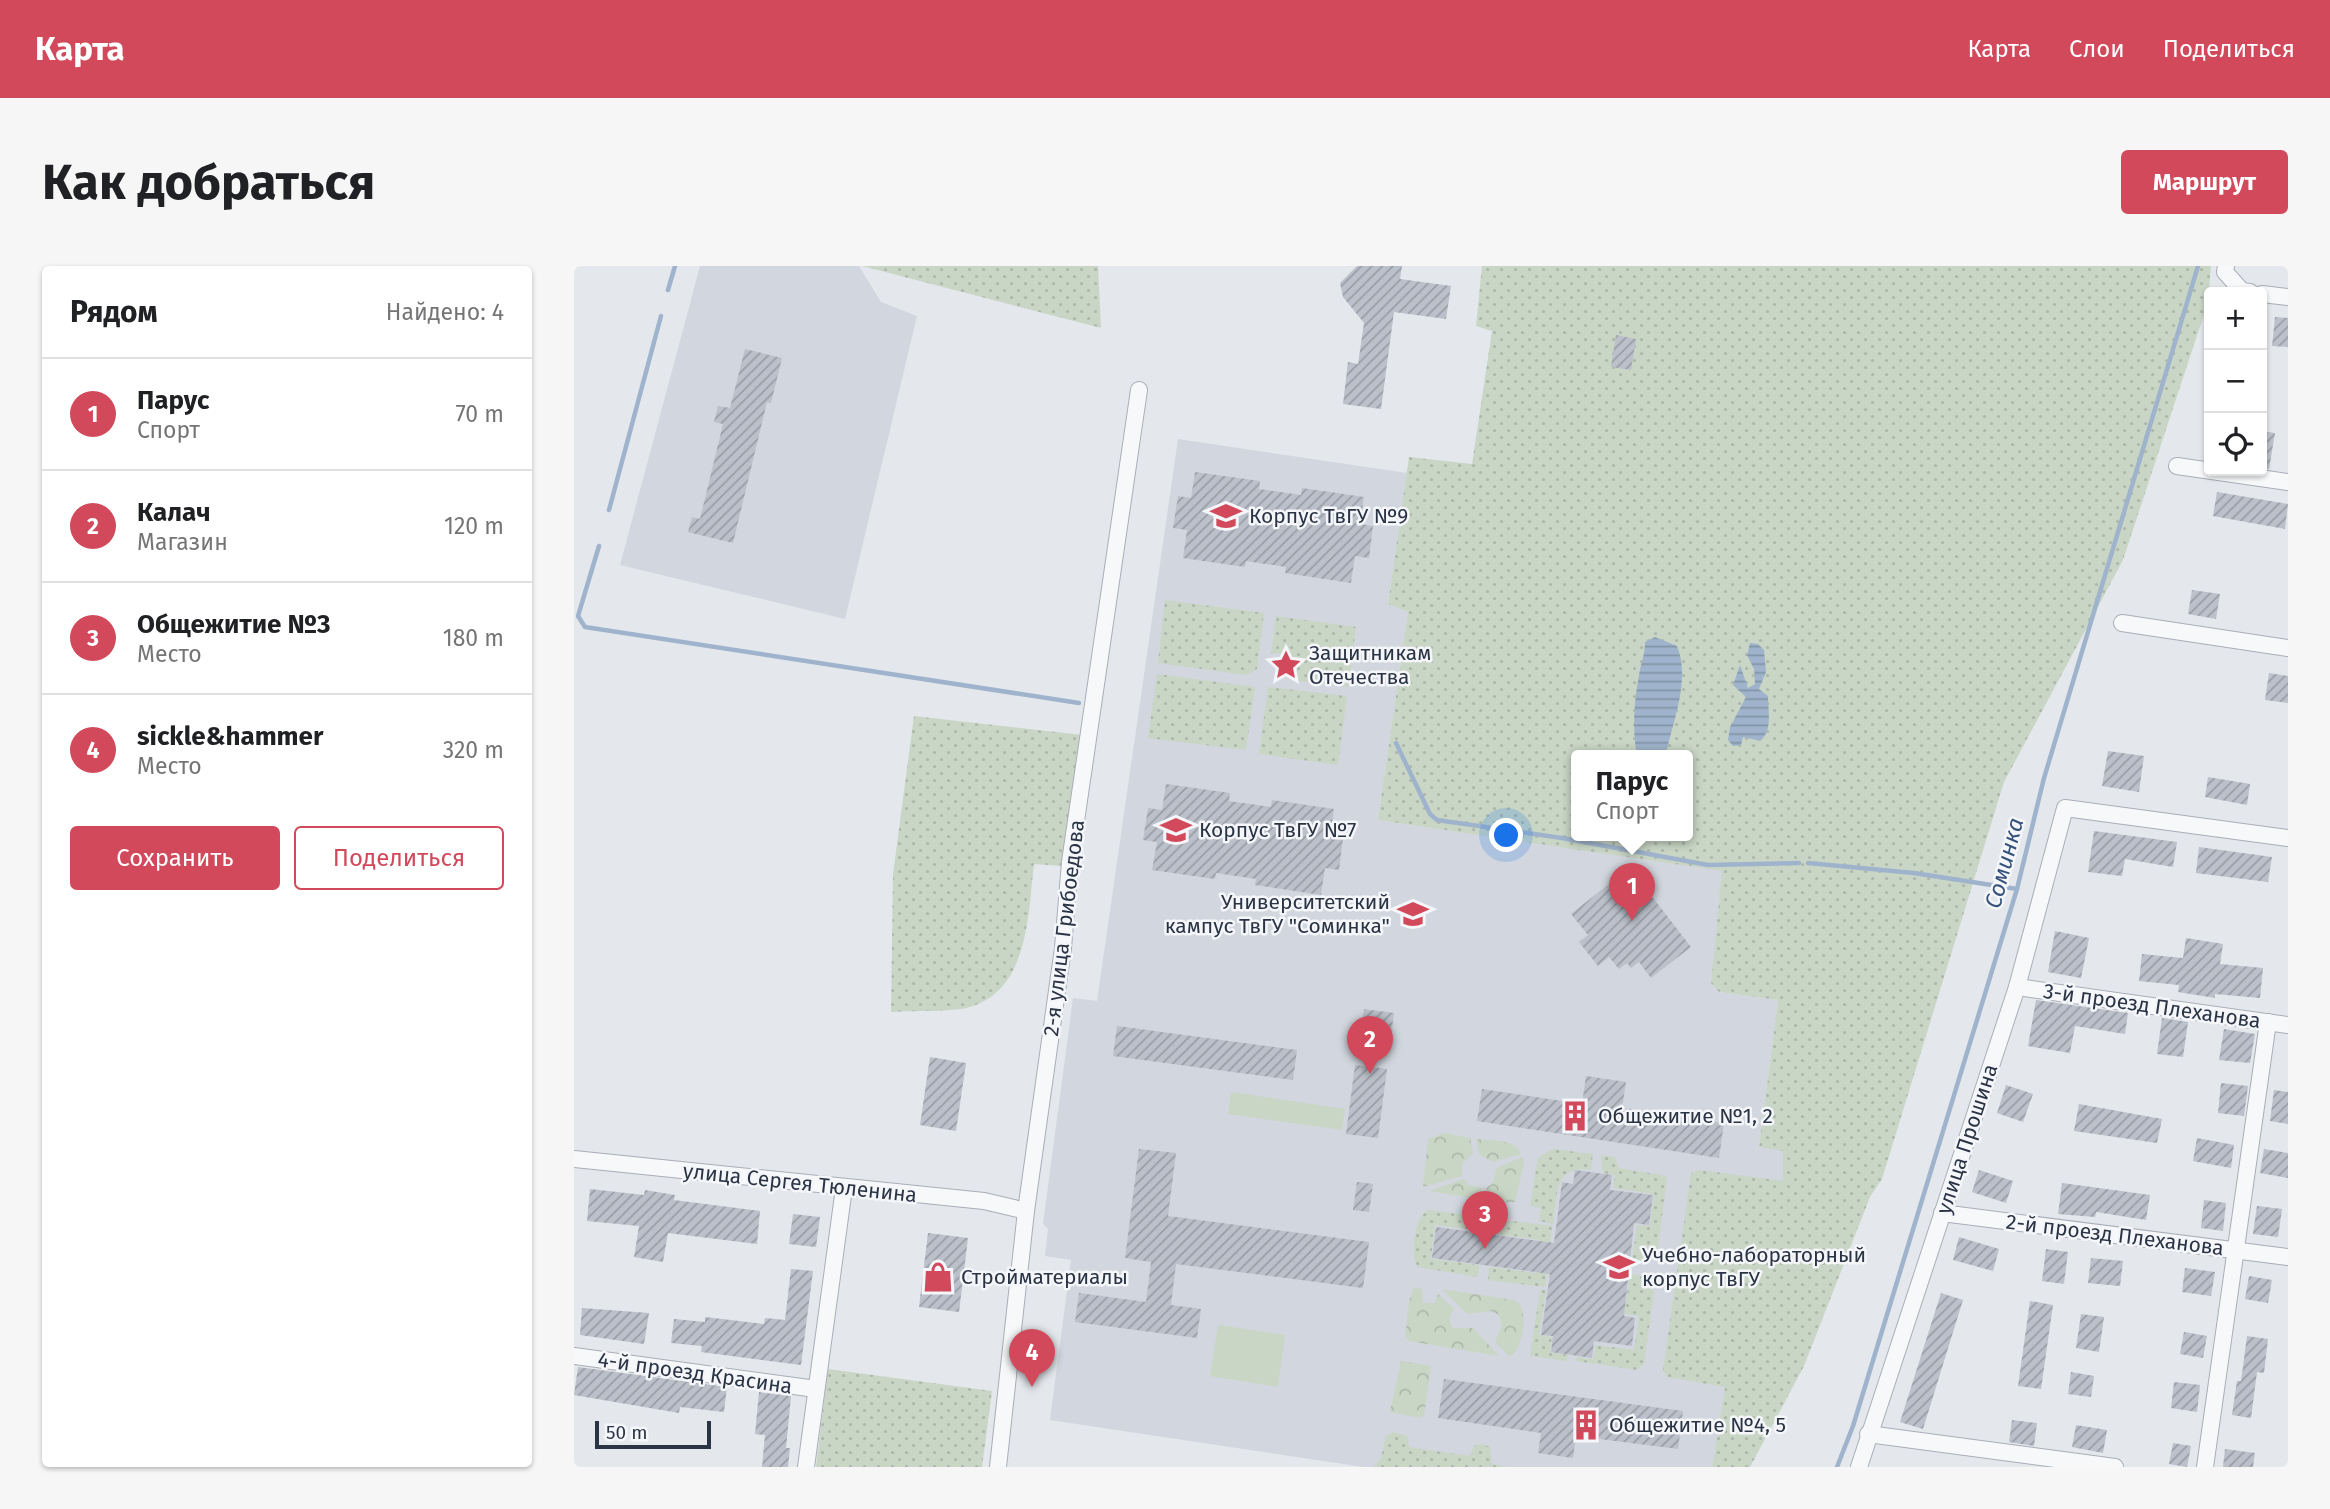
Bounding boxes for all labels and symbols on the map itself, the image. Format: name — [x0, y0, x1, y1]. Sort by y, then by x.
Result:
school or university icon: Корпус ТвГУ №9 — [1209, 499, 1243, 533]
place label: Корпус ТвГУ №9 — [1249, 503, 1408, 529]
place label: Защитникам Отечества — [1309, 640, 1431, 690]
place icon: Защитникам Отечества — [1269, 648, 1303, 682]
school or university icon: Корпус ТвГУ №7 — [1159, 813, 1193, 847]
water label: Соминка — [1978, 815, 2030, 911]
place label: Корпус ТвГУ №7 — [1199, 817, 1356, 843]
street label: 2-я улица Грибоедова — [1038, 818, 1090, 1038]
your location — [1489, 818, 1523, 852]
pin: 1 — [1609, 863, 1655, 921]
place label: Университетский кампус ТвГУ "Соминка" — [1165, 889, 1390, 939]
school or university icon: Университетский кампус ТвГУ "Соминка" — [1396, 897, 1430, 931]
street label: 3-й проезд Плеханова — [2042, 978, 2262, 1034]
pin: 2 — [1347, 1016, 1393, 1074]
street label: улица Прошина — [1931, 1061, 2003, 1217]
building icon: Общежитие №1, 2 — [1558, 1099, 1592, 1133]
place label: Общежитие №1, 2 — [1598, 1103, 1773, 1129]
street label: улица Сергея Тюленина — [682, 1158, 918, 1208]
pin: 3 — [1462, 1191, 1508, 1249]
street label: 2-й проезд Плеханова — [2005, 1209, 2225, 1261]
place label: Учебно-лабораторный корпус ТвГУ — [1642, 1242, 1866, 1292]
school or university icon: Учебно-лабораторный корпус ТвГУ — [1602, 1250, 1636, 1284]
shop icon: Стройматериалы — [921, 1260, 955, 1294]
place label: Стройматериалы — [961, 1264, 1128, 1290]
pin: 4 — [1009, 1329, 1055, 1387]
street label: 4-й проезд Красина — [596, 1346, 794, 1400]
building icon: Общежитие №4, 5 — [1569, 1408, 1603, 1442]
place label: Общежитие №4, 5 — [1609, 1412, 1786, 1438]
scale bar — [595, 1418, 710, 1450]

